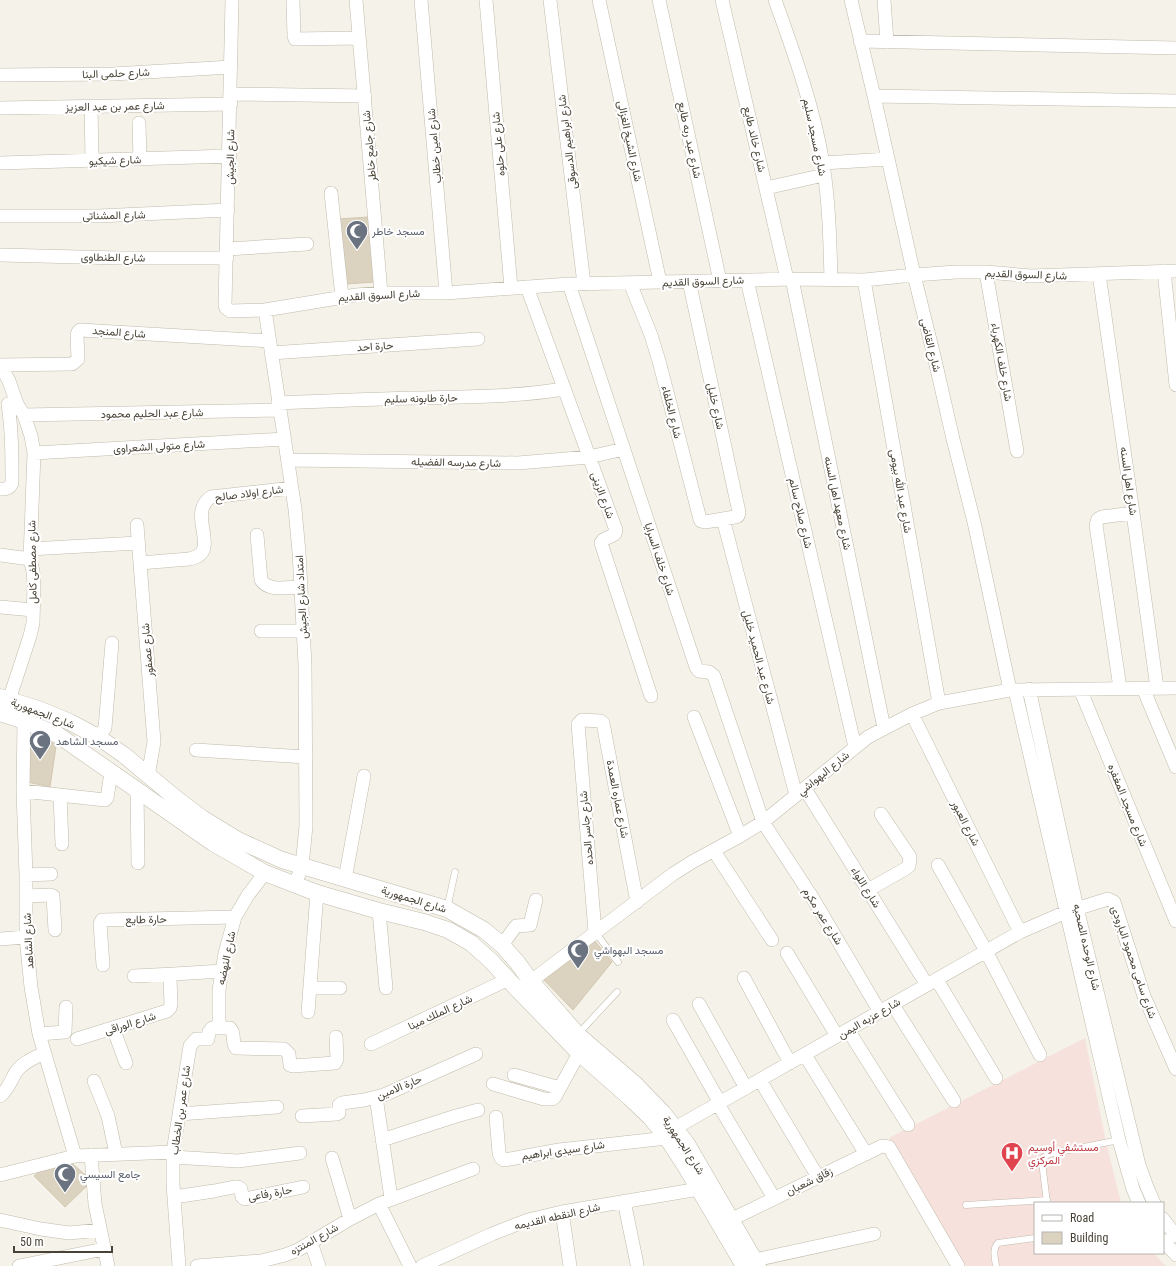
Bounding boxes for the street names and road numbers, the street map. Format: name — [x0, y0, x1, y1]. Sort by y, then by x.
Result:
street label: شارع حلمى البنا — [82, 66, 150, 82]
street label: شارع ابراهيم الدسوقى — [555, 94, 581, 190]
street label: شارع مسجد سليم — [799, 97, 829, 178]
street label: شارع عمر بن عبد العزيز — [64, 99, 165, 115]
street label: شارع الشيخ الغزالى — [614, 99, 645, 183]
street label: شارع عبد ربه طايع — [674, 100, 704, 180]
street label: شارع خالد طايع — [740, 105, 768, 174]
street label: شارع امين خطاب — [425, 108, 445, 184]
street label: شارع جامع خاطر — [360, 109, 380, 183]
street label: شارع على حلوه — [489, 111, 509, 177]
street label: شارع الجيش — [224, 129, 238, 185]
street label: شارع شيكيو — [89, 153, 142, 169]
street label: شارع المشناتى — [82, 208, 146, 224]
street label: شارع الطنطاوى — [81, 250, 146, 266]
street label: شارع السوق القديم — [985, 267, 1068, 283]
street label: شارع السوق القديم — [662, 274, 745, 290]
street label: شارع السوق القديم — [338, 287, 421, 305]
street label: شارع القاضى — [917, 317, 944, 374]
street label: شارع خلف الكهرباء — [987, 322, 1015, 403]
street label: شارع المنجد — [92, 324, 147, 342]
street label: حارة احد — [356, 339, 394, 354]
street label: شارع خليل — [703, 382, 727, 431]
street label: شارع الخلفاء — [658, 384, 684, 441]
street label: حارة طابونه سليم — [384, 391, 458, 407]
street label: شارع عبد الحليم محمود — [101, 406, 204, 422]
street label: شارع متولى الشعراوى — [113, 438, 206, 456]
street label: شارع اهل السنه — [1116, 446, 1140, 517]
street label: شارع عبد الله بيومى — [886, 448, 914, 535]
street label: شارع مدرسه الفضيله — [411, 455, 501, 471]
street label: شارع معهد اهل السنه — [820, 455, 854, 552]
street label: شارع الزينى — [587, 470, 617, 521]
street label: شارع صلاح سالم — [785, 477, 815, 550]
street label: شارع اولاد صالح — [214, 483, 285, 505]
street label: شارع مصطفى كامل — [25, 520, 41, 604]
street label: شارع خلف السرايا — [641, 521, 677, 598]
street label: امتداد شارع الجيش — [293, 555, 311, 639]
street label: شارع عبد الحميد خليل — [739, 609, 777, 706]
street label: شارع عصفور — [139, 622, 157, 678]
street label: شارع الجمهورية — [9, 695, 77, 733]
street label: شارع البهواشي — [795, 748, 854, 801]
street label: شارع عماره العمدة — [603, 759, 632, 840]
street label: شارع مسجد المغفره — [1104, 762, 1150, 849]
street label: شارع جاسر الحده — [577, 790, 597, 866]
street label: شارع العبور — [947, 797, 983, 849]
street label: شارع اللواء — [847, 864, 883, 911]
street label: شارع الجمهورية — [379, 883, 448, 917]
street label: شارع عمر مكرم — [799, 885, 845, 948]
street label: شارع الوحده الصحيه — [1069, 903, 1103, 992]
street label: شارع سامى محمود البارودى — [1107, 904, 1159, 1021]
street label: شارع الشاهد — [21, 912, 37, 969]
street label: حارة طايع — [125, 913, 167, 927]
street label: شارع النهضه — [214, 930, 240, 986]
street label: شارع الملك مينا — [406, 992, 475, 1034]
street label: شارع عزبه اليمن — [836, 995, 903, 1042]
street label: شارع الوراقى — [103, 1009, 158, 1038]
street label: شارع عمر بن الخطاب — [168, 1064, 194, 1156]
street label: حارة الامين — [375, 1072, 424, 1102]
street label: شارع الجمهورية — [659, 1113, 708, 1178]
street label: شارع سيدى ابراهيم — [521, 1138, 606, 1164]
street label: زقاق شعبان — [784, 1165, 835, 1198]
street label: حارة رفاعى — [247, 1183, 293, 1204]
street label: شارع النقطه القديمه — [513, 1200, 602, 1234]
street label: شارع المنتزه — [288, 1221, 341, 1259]

